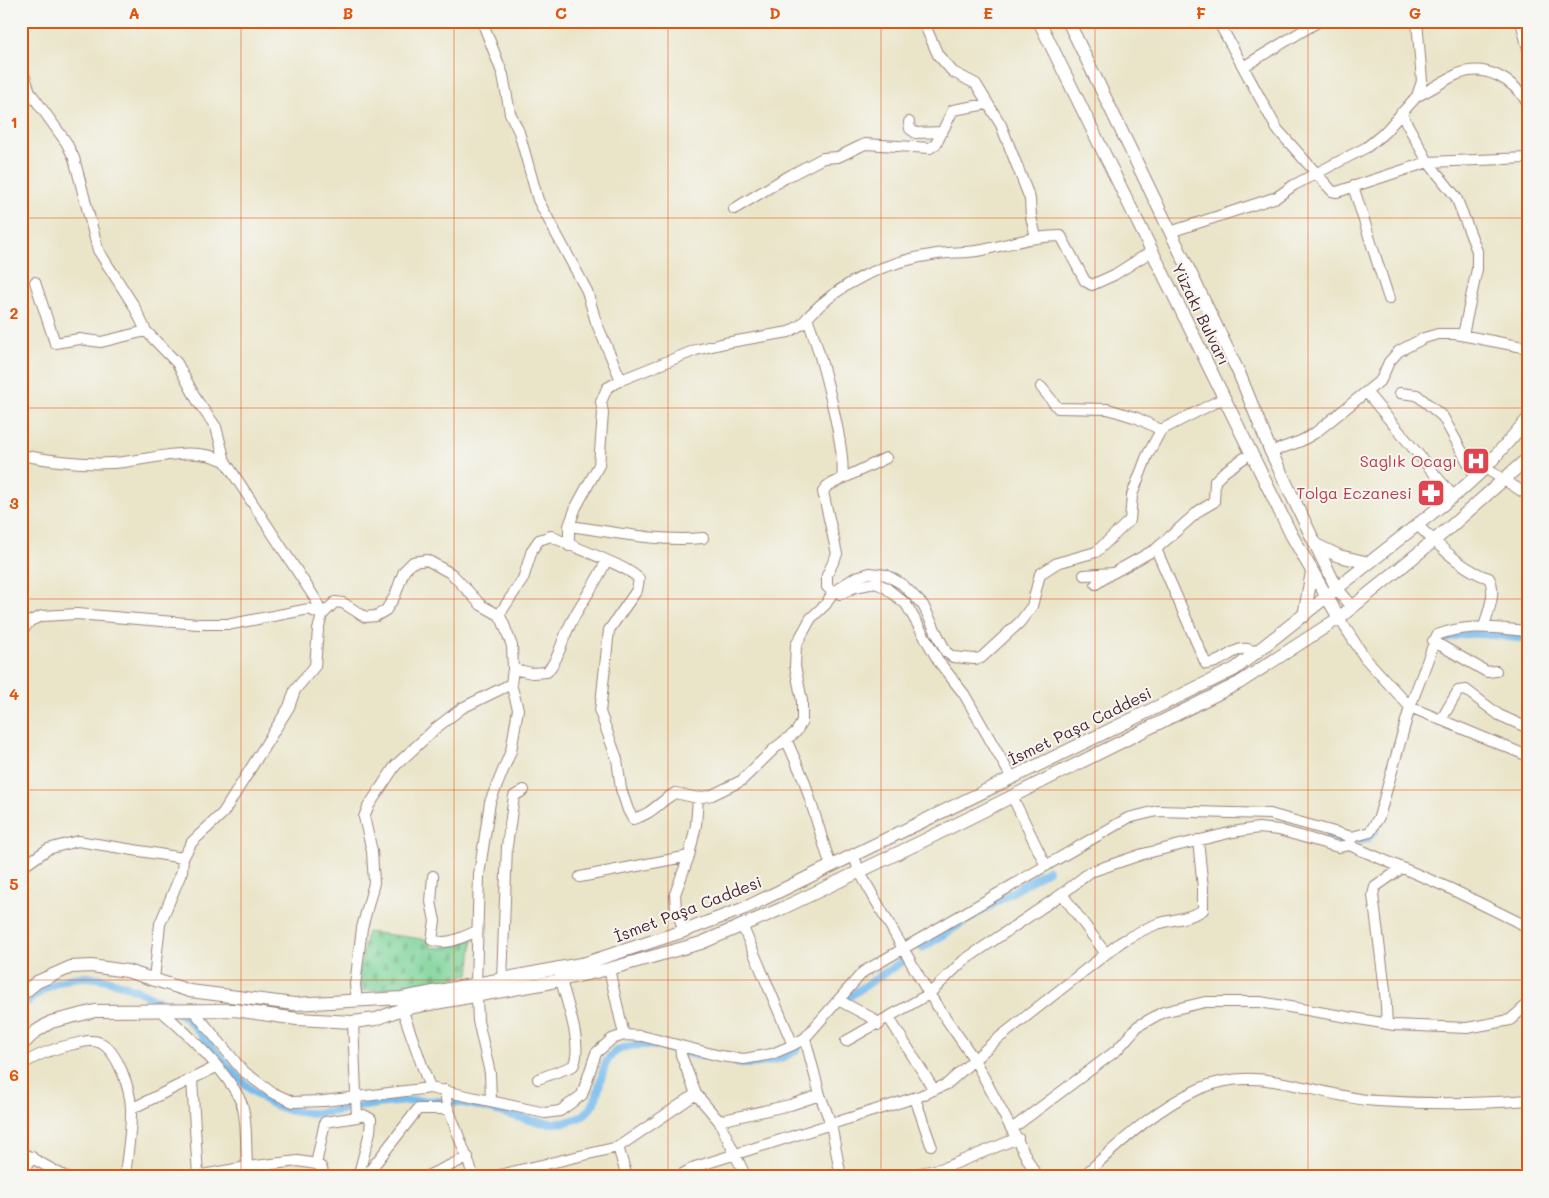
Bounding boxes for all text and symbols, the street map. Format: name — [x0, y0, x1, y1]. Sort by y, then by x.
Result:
text: A — [128, 2, 140, 23]
text: B — [343, 2, 353, 23]
text: C — [555, 2, 567, 23]
text: D — [769, 2, 781, 23]
text: E — [983, 2, 993, 23]
text: F — [1196, 2, 1206, 23]
text: G — [1409, 2, 1421, 23]
text: 1 — [10, 111, 18, 132]
street label: Yüzakı Bulvarı — [1168, 259, 1235, 368]
text: 2 — [10, 302, 19, 323]
hospital icon: Saglık Ocagı — [1461, 446, 1491, 476]
place label: Saglık Ocagı — [1360, 450, 1457, 471]
pharmacy icon: Tolga Eczanesi — [1416, 478, 1446, 508]
place label: Tolga Eczanesi — [1296, 482, 1412, 503]
text: 3 — [9, 492, 19, 513]
street label: İsmet Paşa Caddesi — [1005, 682, 1155, 769]
text: 4 — [9, 683, 19, 704]
street label: İsmet Paşa Caddesi — [611, 871, 765, 946]
text: 5 — [9, 873, 19, 894]
text: 6 — [9, 1064, 19, 1085]

